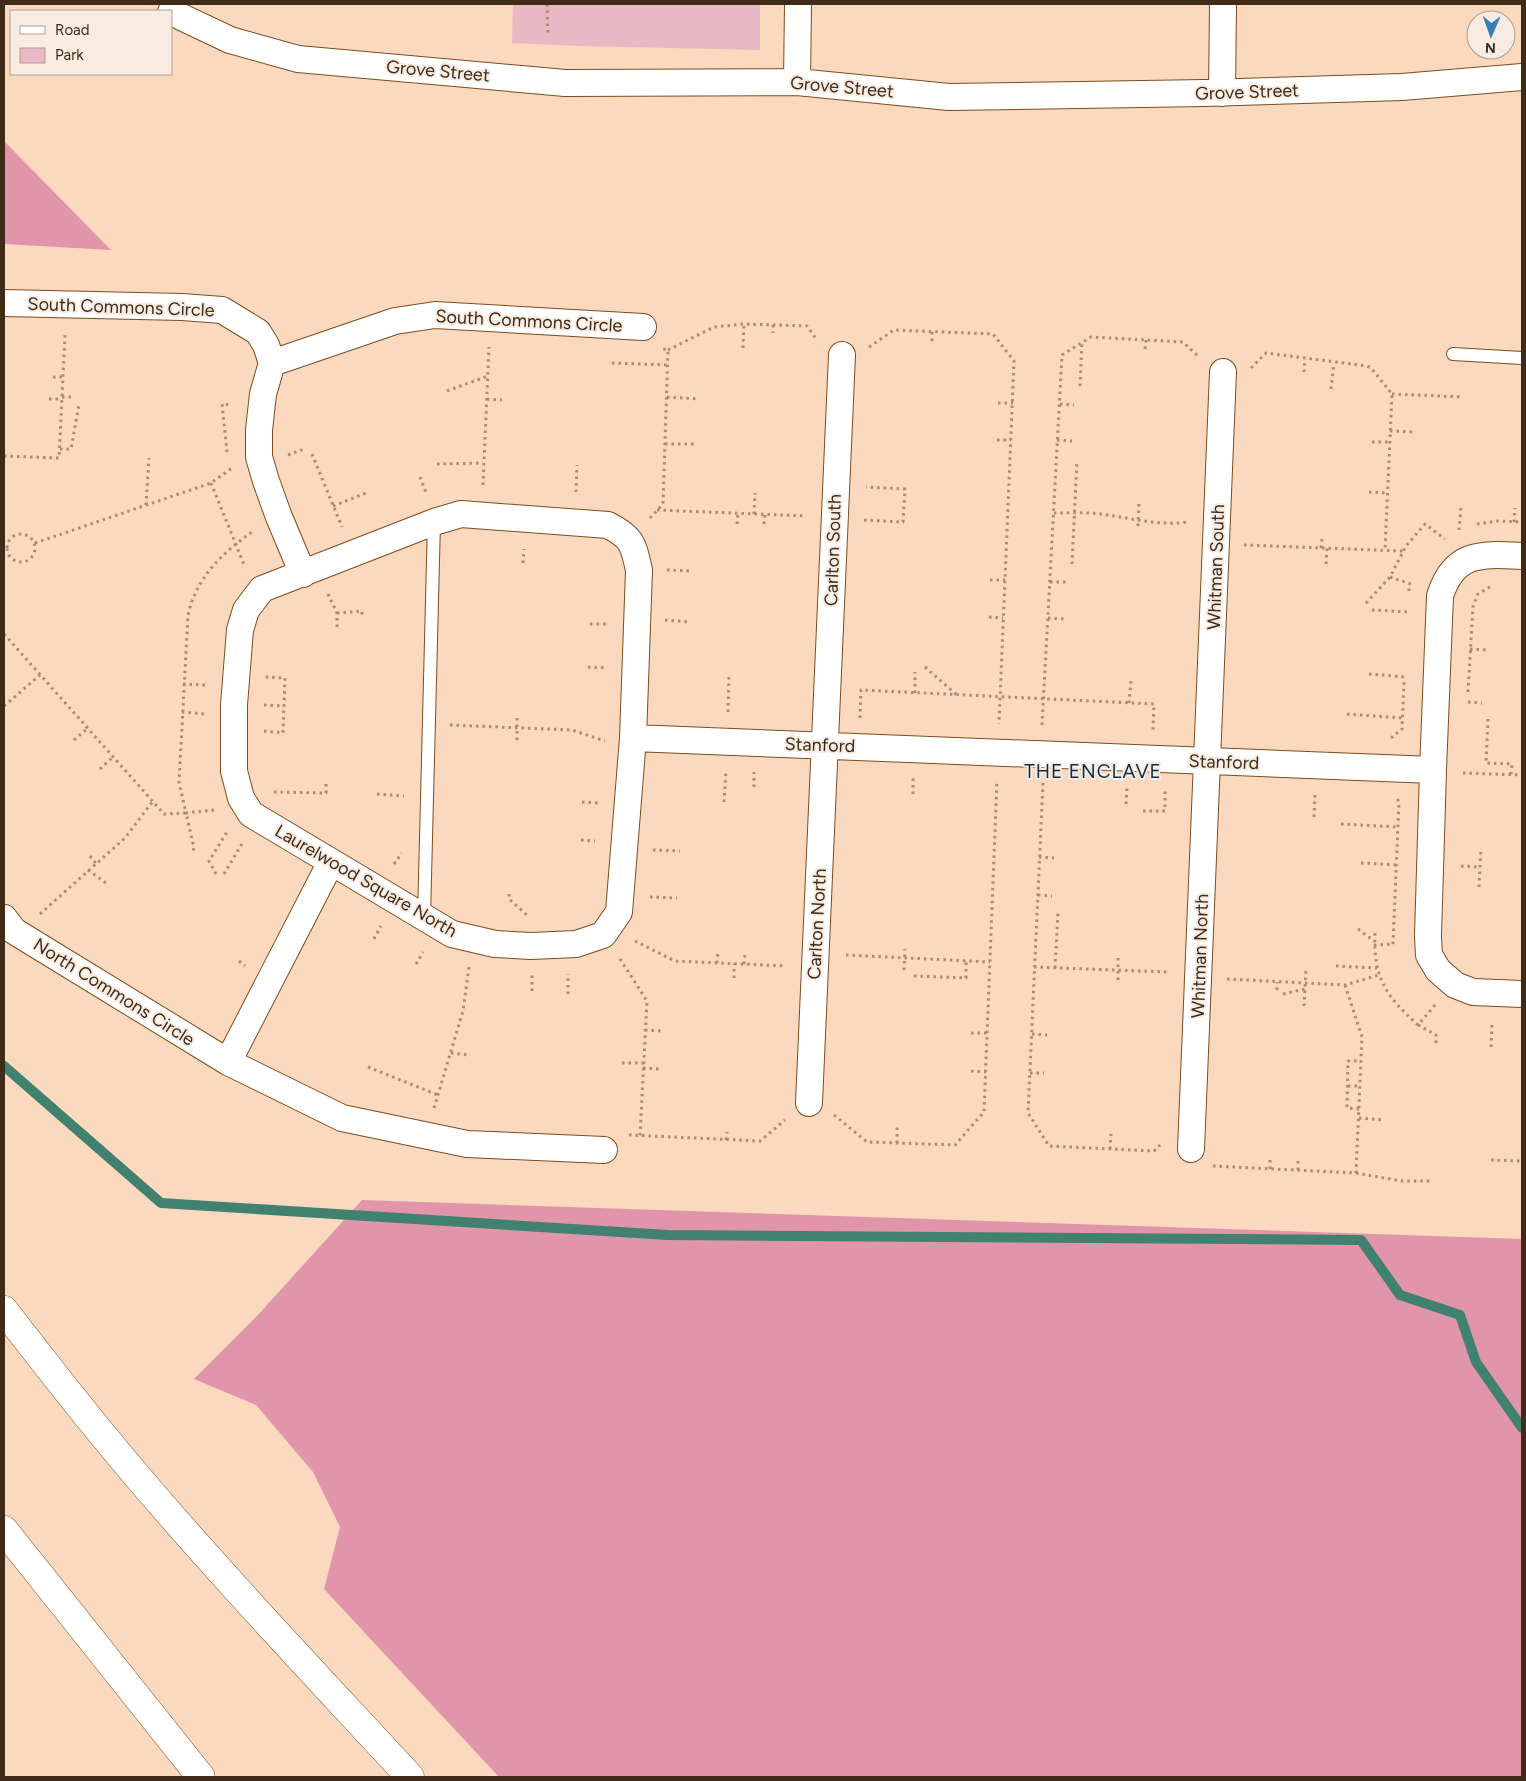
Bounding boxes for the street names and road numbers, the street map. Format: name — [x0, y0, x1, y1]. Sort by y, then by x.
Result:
street label: Grove Street — [385, 56, 491, 86]
street label: Grove Street — [789, 72, 895, 102]
street label: Grove Street — [1195, 79, 1299, 105]
street label: South Commons Circle — [27, 293, 215, 321]
street label: South Commons Circle — [435, 305, 623, 337]
street label: Carlton South — [820, 494, 846, 606]
street label: Whitman South — [1203, 504, 1229, 630]
street label: Stanford — [784, 733, 856, 757]
street label: Stanford — [1188, 750, 1260, 774]
street label: Laurelwood Square North — [271, 820, 461, 942]
street label: Carlton North — [803, 868, 831, 980]
street label: Whitman North — [1187, 893, 1213, 1019]
street label: North Commons Circle — [29, 933, 199, 1051]

